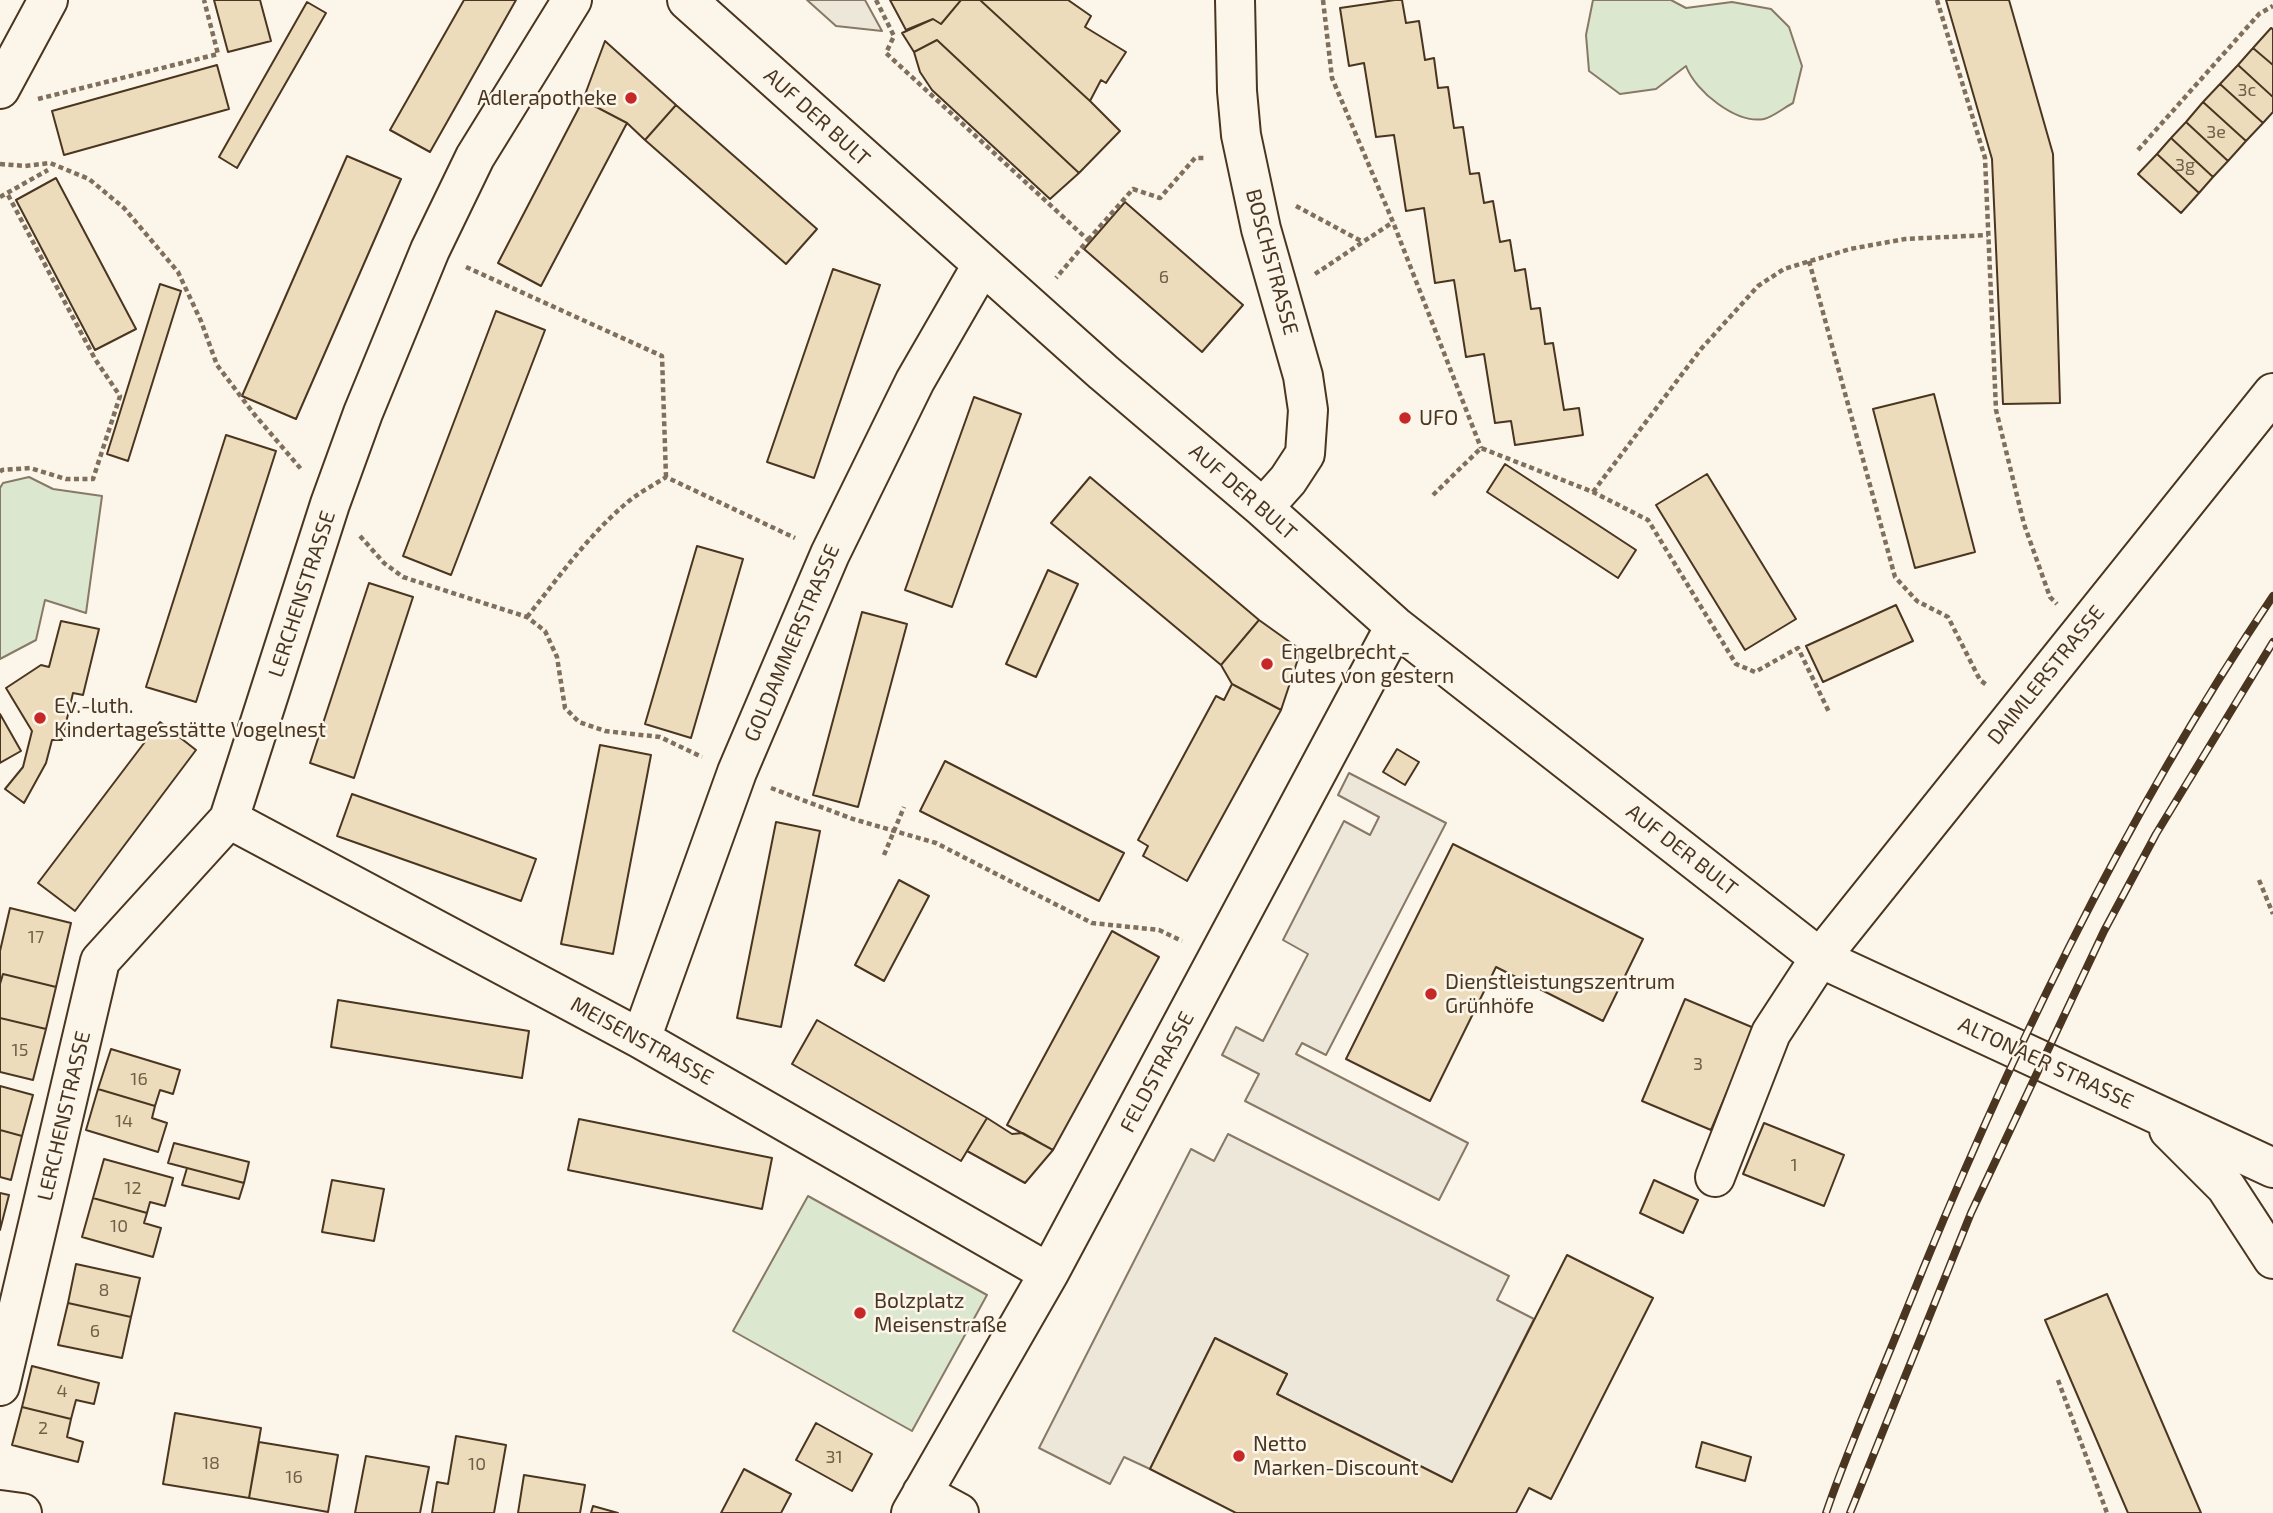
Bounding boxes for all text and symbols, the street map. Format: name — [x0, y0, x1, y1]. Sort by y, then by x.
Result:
street label: AUF DER BULT — [759, 63, 875, 171]
house number: 3c — [2238, 79, 2256, 101]
place label: Adlerapotheke — [477, 85, 617, 111]
marker: Adlerapotheke — [623, 90, 639, 106]
house number: 3e — [2206, 121, 2226, 143]
house number: 3g — [2175, 154, 2195, 176]
street label: BOSCHSTRASSE — [1240, 186, 1304, 338]
house number: 6 — [1159, 266, 1169, 288]
place label: UFO — [1419, 405, 1458, 431]
marker: UFO — [1397, 410, 1413, 426]
street label: AUF DER BULT — [1184, 438, 1302, 546]
street label: LERCHENSTRASSE — [263, 508, 341, 680]
street label: GOLDAMMERSTRASSE — [739, 541, 845, 745]
street label: DAIMLERSTRASSE — [1982, 600, 2110, 750]
place label: Engelbrecht - Gutes von gestern — [1281, 639, 1454, 689]
marker: Engelbrecht - Gutes von gestern — [1259, 656, 1275, 672]
place label: Ev.-luth. Kindertagesstätte Vogelnest — [54, 693, 326, 743]
marker: Ev.-luth. Kindertagesstätte Vogelnest — [32, 710, 48, 726]
street label: AUF DER BULT — [1621, 799, 1743, 901]
house number: 17 — [28, 926, 44, 948]
place label: Dienstleistungszentrum Grünhöfe — [1445, 969, 1675, 1019]
marker: Dienstleistungszentrum Grünhöfe — [1423, 986, 1439, 1002]
street label: MEISENSTRASSE — [566, 991, 718, 1091]
street label: FELDSTRASSE — [1115, 1007, 1199, 1137]
street label: ALTONAER STRASSE — [1954, 1011, 2138, 1115]
street label: LERCHENSTRASSE — [32, 1029, 96, 1203]
house number: 15 — [12, 1039, 28, 1061]
house number: 3 — [1693, 1053, 1703, 1075]
house number: 16 — [130, 1068, 148, 1090]
house number: 14 — [115, 1110, 133, 1132]
house number: 1 — [1790, 1154, 1798, 1176]
house number: 12 — [124, 1177, 142, 1199]
house number: 10 — [110, 1215, 128, 1237]
house number: 8 — [99, 1279, 109, 1301]
place label: Bolzplatz Meisenstraße — [874, 1288, 1007, 1338]
marker: Bolzplatz Meisenstraße — [852, 1305, 868, 1321]
house number: 6 — [90, 1320, 100, 1342]
house number: 4 — [56, 1380, 68, 1402]
house number: 2 — [38, 1417, 48, 1439]
place label: Netto Marken-Discount — [1253, 1431, 1419, 1481]
house number: 31 — [825, 1446, 843, 1468]
marker: Netto Marken-Discount — [1231, 1448, 1247, 1464]
house number: 18 — [202, 1452, 220, 1474]
house number: 10 — [468, 1453, 486, 1475]
house number: 16 — [285, 1466, 303, 1488]

